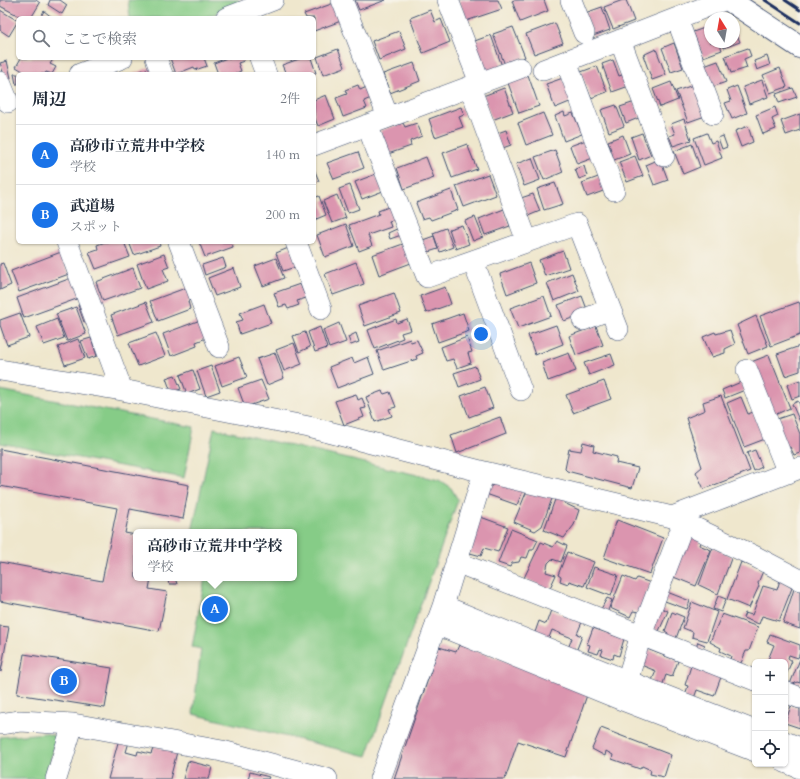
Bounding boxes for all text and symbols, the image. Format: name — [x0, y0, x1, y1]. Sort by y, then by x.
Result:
north arrow — [704, 12, 740, 48]
search box — [16, 16, 316, 60]
icon: search — [30, 27, 52, 49]
text: ここで検索 — [62, 29, 137, 49]
text: 周辺 — [32, 88, 66, 111]
text: 2件 — [280, 90, 300, 108]
text: 高砂市立荒井中学校 — [70, 136, 205, 156]
text: A — [40, 146, 50, 164]
text: 140 m — [266, 146, 300, 164]
text: 学校 — [70, 158, 96, 176]
text: 武道場 — [70, 196, 115, 216]
text: B — [40, 206, 50, 224]
text: 200 m — [266, 206, 300, 224]
text: スポット — [70, 218, 122, 236]
your location — [471, 324, 491, 344]
popup — [133, 529, 297, 581]
text: 高砂市立荒井中学校 — [147, 536, 283, 556]
text: 学校 — [147, 558, 174, 576]
pin: A — [202, 594, 228, 624]
map controls — [752, 659, 788, 767]
button: + — [752, 659, 788, 695]
pin: B — [51, 666, 77, 696]
button: − — [752, 695, 788, 731]
button: locate — [752, 731, 788, 767]

